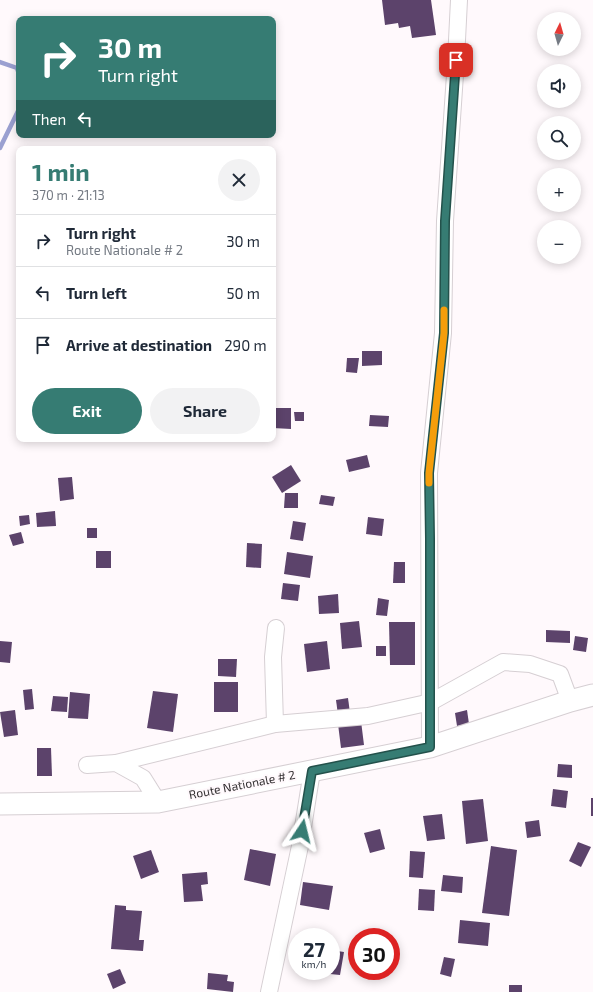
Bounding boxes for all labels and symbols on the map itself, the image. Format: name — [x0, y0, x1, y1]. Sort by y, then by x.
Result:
north arrow — [537, 12, 581, 56]
pin — [439, 43, 473, 77]
street label: Route Nationale # 2 — [187, 767, 296, 801]
position arrow — [281, 810, 323, 852]
speed limit sign: 30 — [348, 928, 400, 980]

